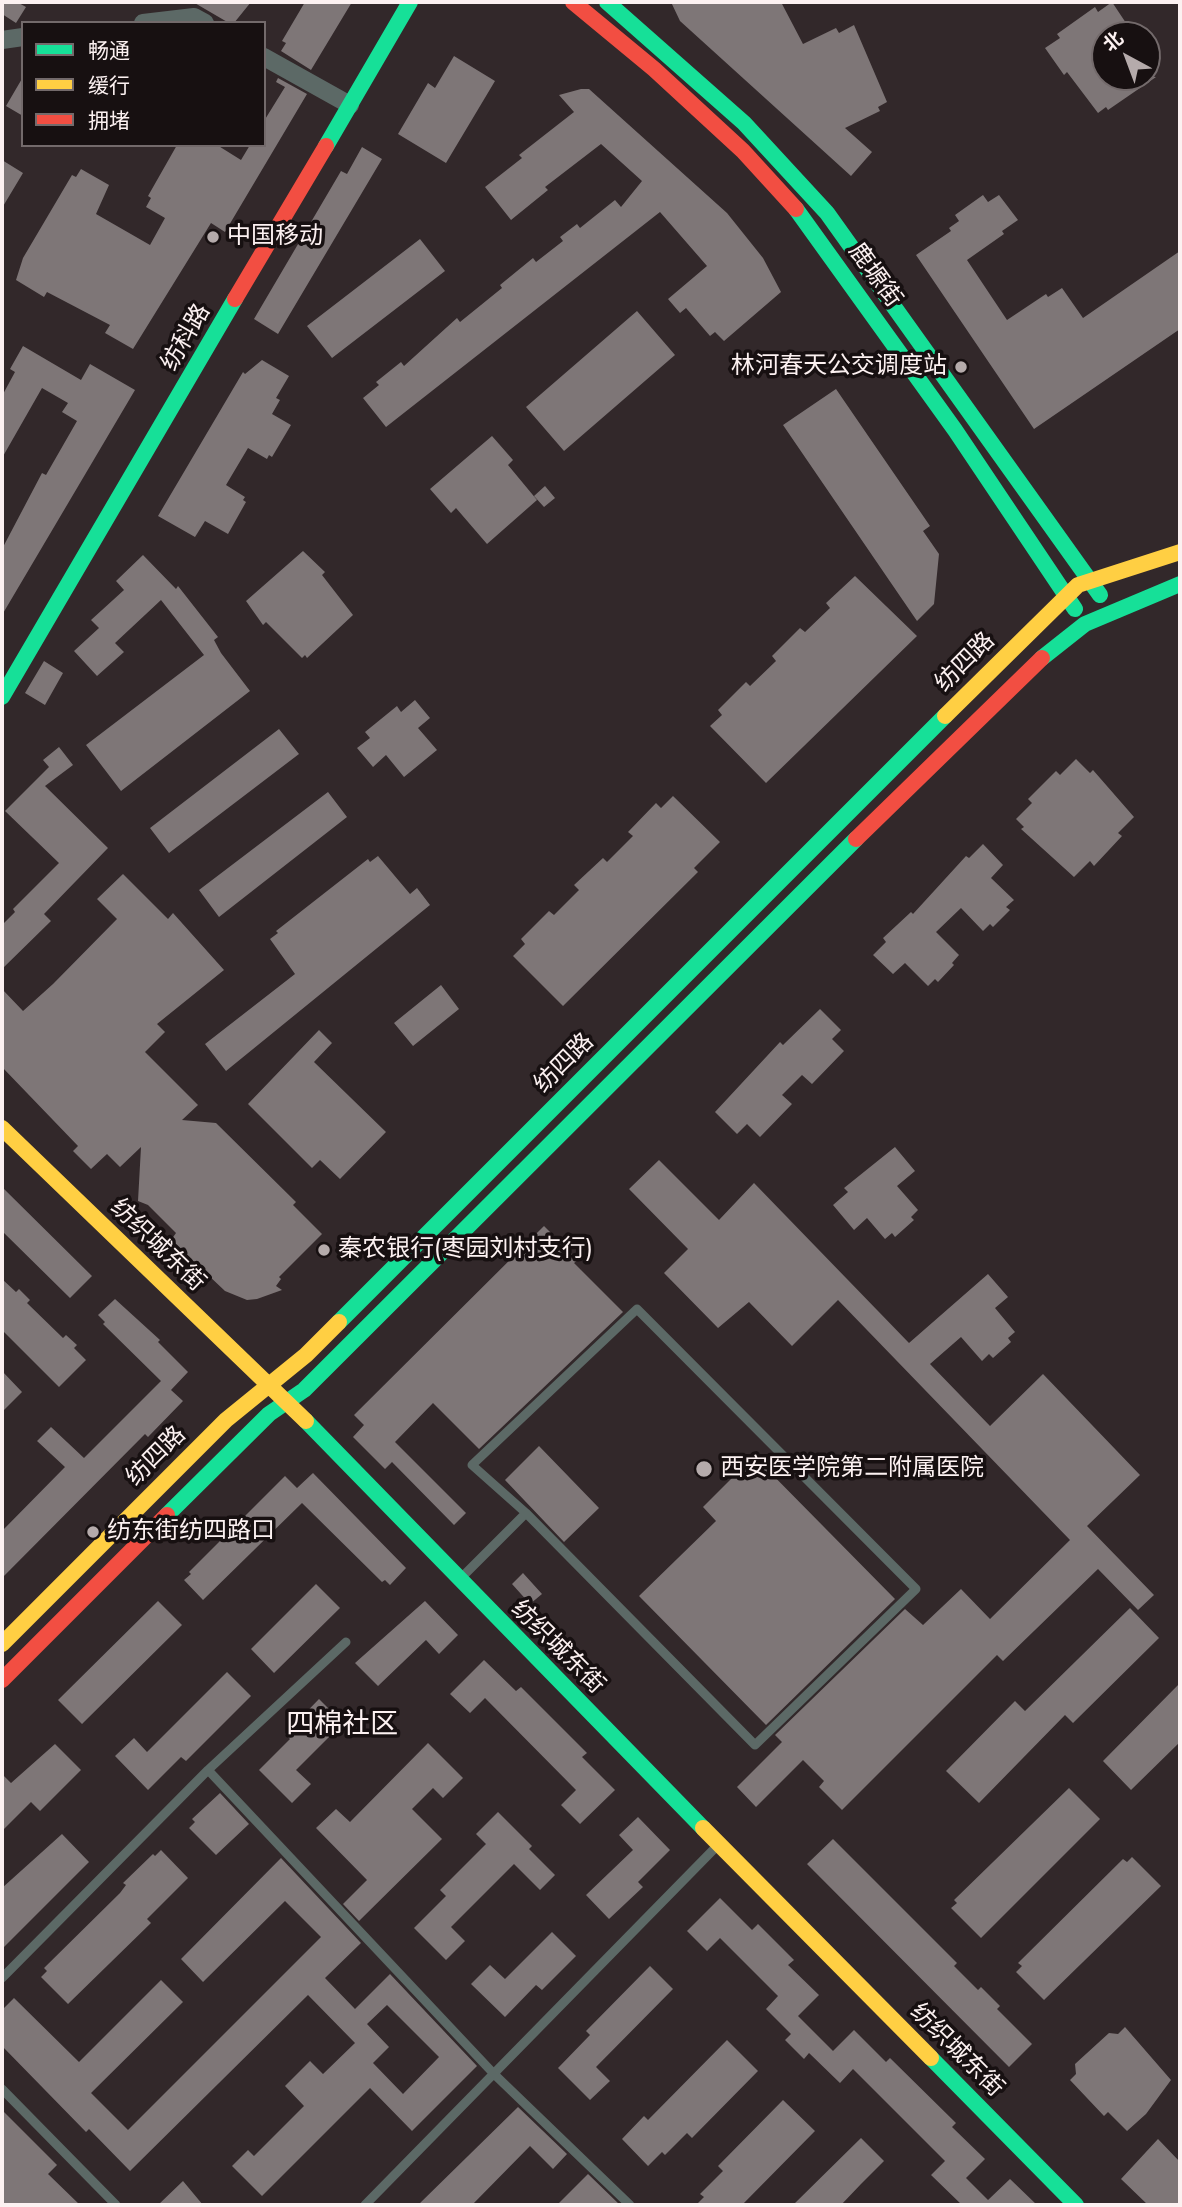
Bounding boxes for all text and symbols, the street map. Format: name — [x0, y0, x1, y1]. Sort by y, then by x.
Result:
legend — [21, 21, 266, 147]
north arrow — [1091, 21, 1161, 91]
text: 北 — [1097, 25, 1129, 58]
text: 畅通 — [88, 36, 130, 66]
text: 缓行 — [88, 71, 130, 101]
text: 拥堵 — [88, 106, 130, 136]
place label: 中国移动 — [227, 223, 323, 251]
marker: 中国移动 — [205, 229, 221, 245]
street label: 鹿塬街 — [841, 238, 907, 314]
street label: 纺科路 — [157, 300, 217, 376]
place label: 林河春天公交调度站 — [731, 353, 947, 381]
marker: 林河春天公交调度站 — [953, 359, 969, 375]
street label: 纺四路 — [930, 627, 1002, 699]
street label: 纺四路 — [529, 1028, 601, 1100]
street label: 纺织城东街 — [104, 1194, 210, 1298]
place label: 秦农银行(枣园刘村支行) — [338, 1236, 593, 1264]
marker: 秦农银行(枣园刘村支行) — [316, 1242, 332, 1258]
street label: 纺四路 — [121, 1421, 193, 1493]
place label: 西安医学院第二附属医院 — [720, 1455, 984, 1483]
marker: 西安医学院第二附属医院 — [694, 1459, 714, 1479]
place label: 纺东街纺四路口 — [107, 1518, 275, 1546]
marker: 纺东街纺四路口 — [85, 1524, 101, 1540]
street label: 纺织城东街 — [504, 1595, 610, 1701]
district label: 四棉社区 — [286, 1709, 398, 1743]
street label: 纺织城东街 — [903, 1998, 1009, 2104]

